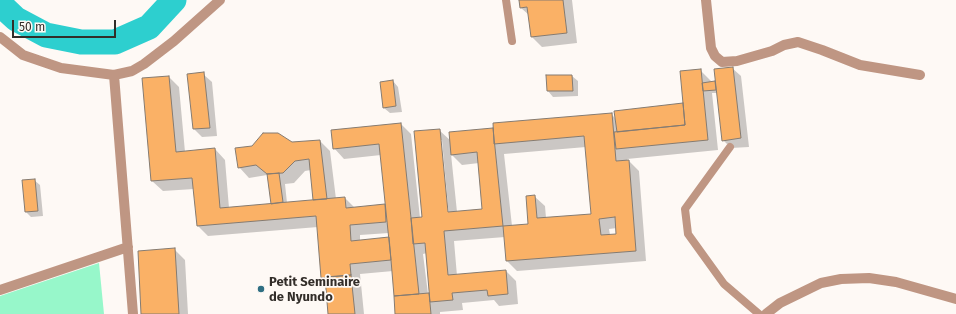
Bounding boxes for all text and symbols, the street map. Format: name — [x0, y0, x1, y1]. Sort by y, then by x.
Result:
scale bar — [14, 12, 118, 38]
text: 50 m — [19, 20, 45, 34]
place label: Petit Seminaire de Nyundo — [269, 274, 360, 305]
marker: Petit Seminaire de Nyundo — [256, 284, 266, 294]

